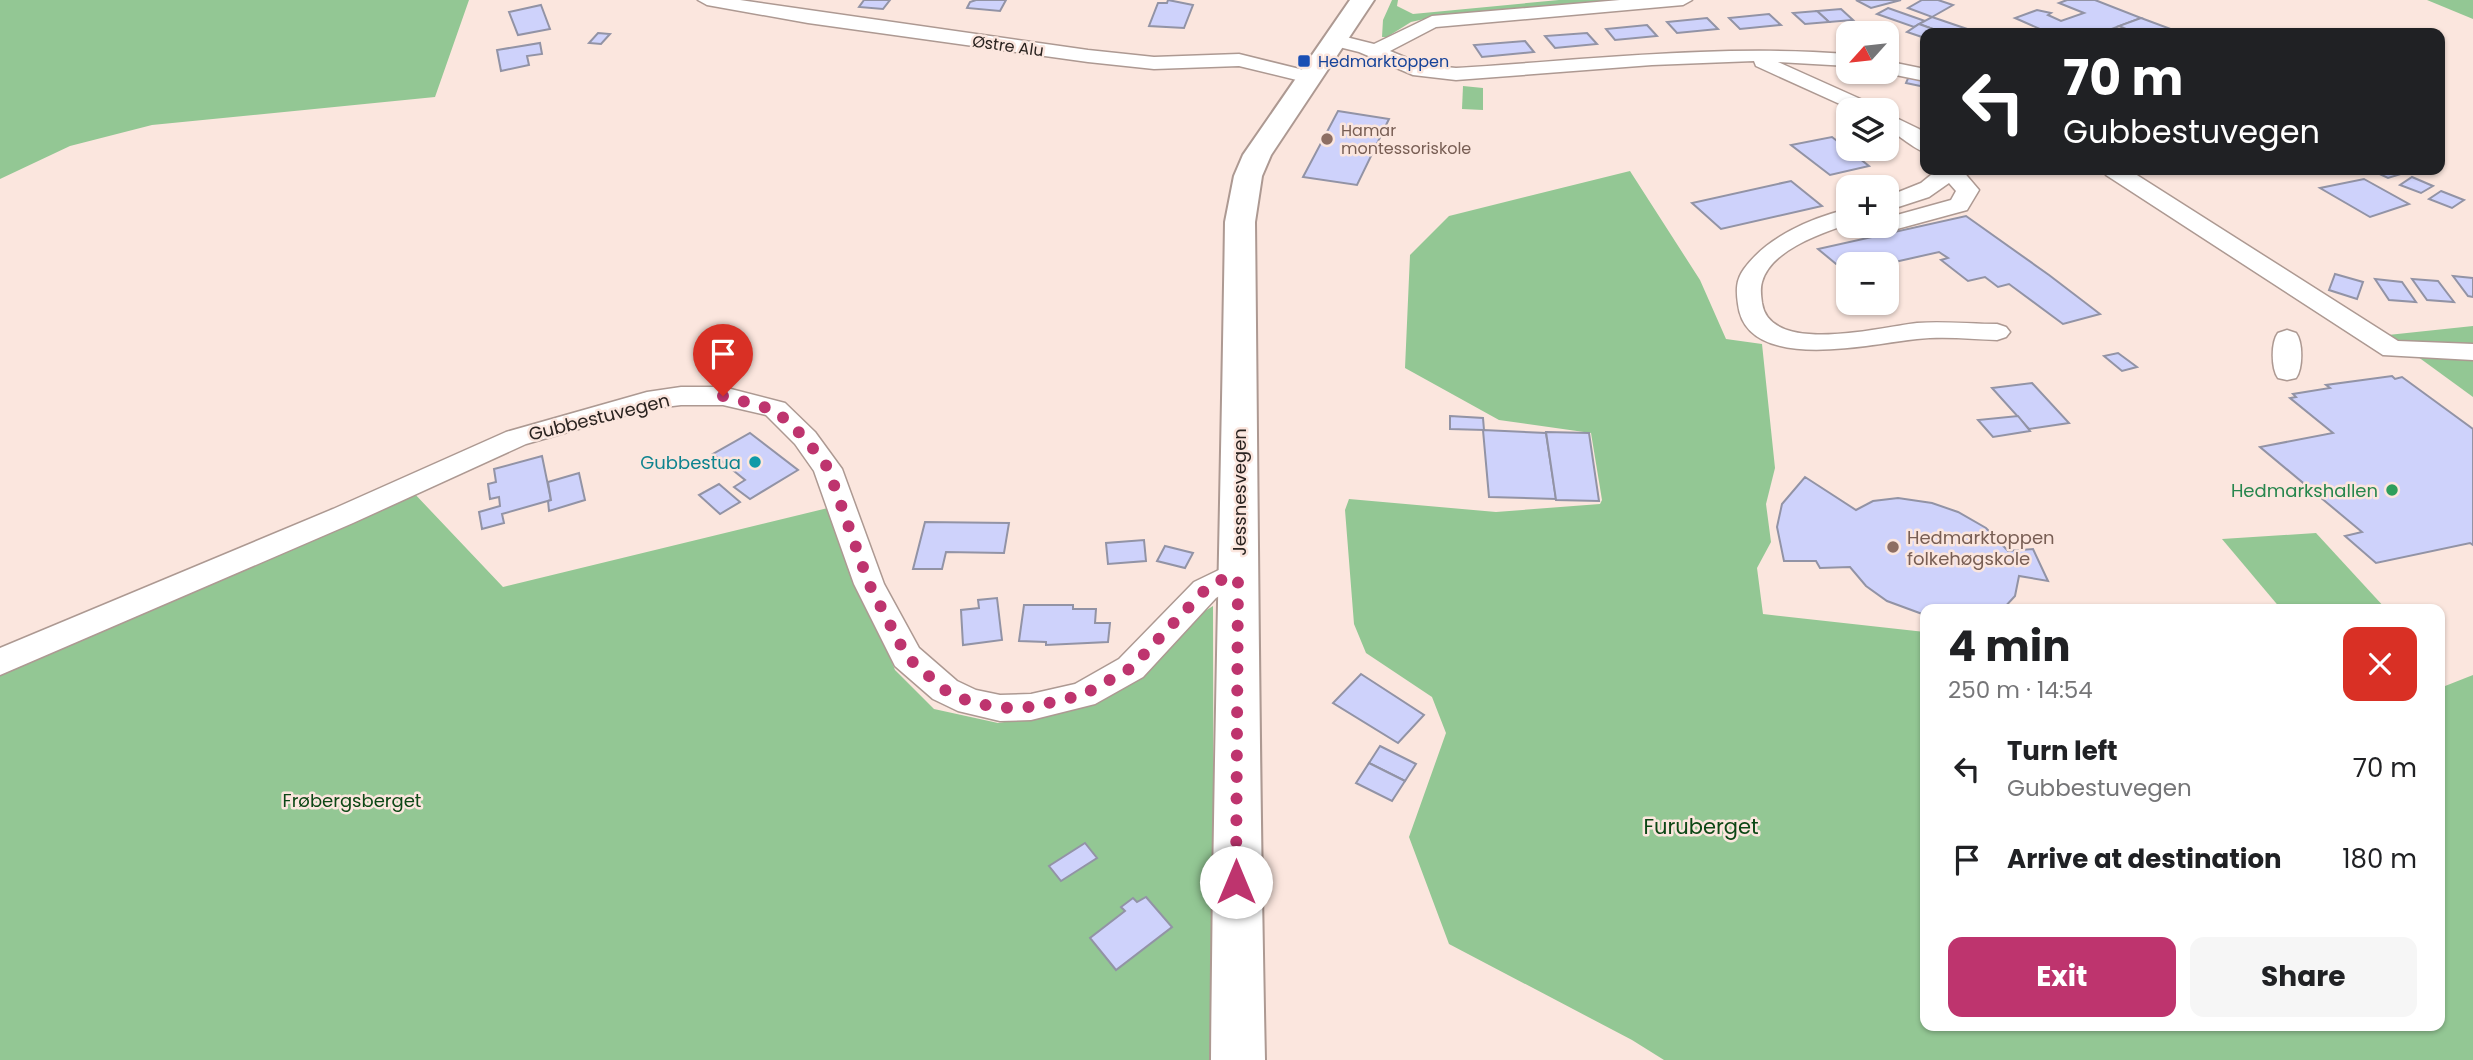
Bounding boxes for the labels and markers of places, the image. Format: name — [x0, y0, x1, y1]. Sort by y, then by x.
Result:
place label: Hedmarktoppen — [1318, 50, 1449, 73]
marker: Hedmarktoppen — [1296, 53, 1312, 69]
place label: Hamar montessoriskole — [1341, 119, 1471, 160]
marker: Hamar montessoriskole — [1319, 131, 1335, 147]
pin — [693, 324, 753, 396]
place label: Gubbestua — [640, 450, 741, 475]
marker: Gubbestua — [747, 454, 763, 470]
place label: Hedmarkshallen — [2231, 478, 2378, 503]
marker: Hedmarkshallen — [2384, 482, 2400, 498]
place label: Hedmarktoppen folkehøgskole — [1907, 525, 2055, 571]
marker: Hedmarktoppen folkehøgskole — [1885, 539, 1901, 555]

